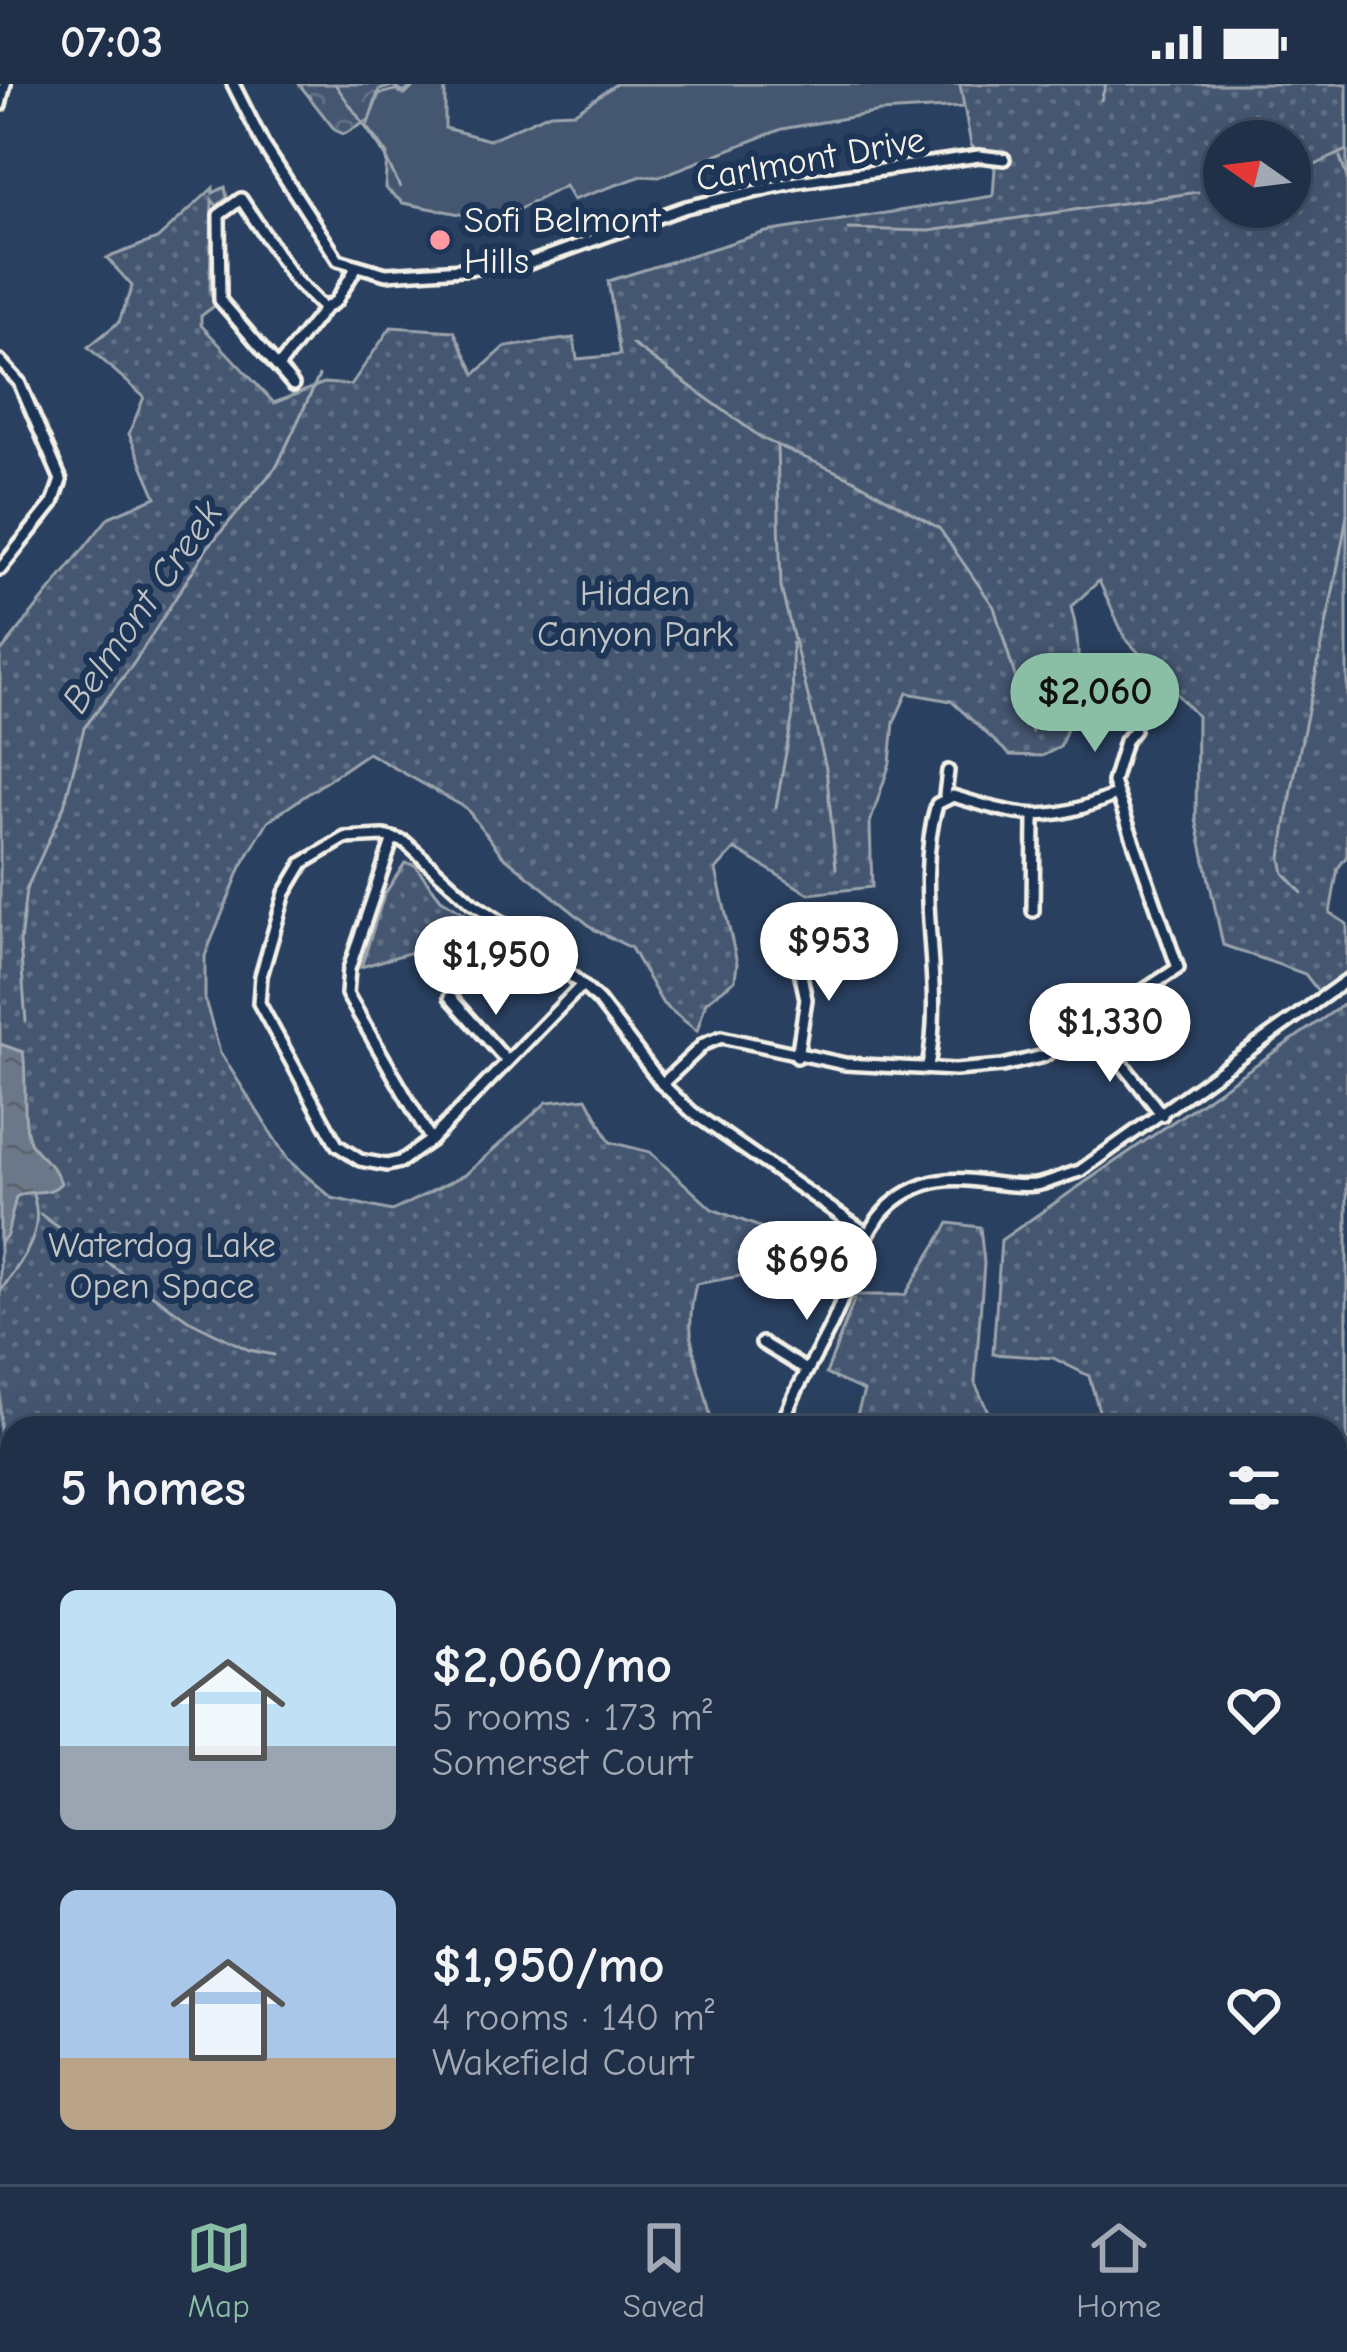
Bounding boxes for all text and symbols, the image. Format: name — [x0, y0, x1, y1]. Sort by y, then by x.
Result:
text: 07:03 — [60, 16, 163, 68]
street label: Carlmont Drive — [693, 119, 928, 200]
north arrow — [1203, 120, 1311, 228]
map controls — [1203, 120, 1311, 228]
place label: Sofi Belmont Hills — [464, 200, 662, 282]
marker: Sofi Belmont Hills — [427, 227, 453, 253]
water label: Belmont Creek — [53, 491, 232, 721]
park label: Hidden Canyon Park — [537, 573, 734, 655]
pin: $2,060 — [997, 653, 1193, 755]
text: $2,060 — [1037, 669, 1153, 714]
pin: $953 — [758, 902, 900, 1004]
pin: $1,950 — [398, 916, 594, 1018]
text: $953 — [787, 918, 871, 963]
text: $1,950 — [441, 932, 551, 977]
pin: $1,330 — [1012, 983, 1208, 1085]
text: $1,330 — [1056, 999, 1164, 1044]
pin: $696 — [736, 1221, 878, 1323]
park label: Waterdog Lake Open Space — [48, 1225, 276, 1307]
text: $696 — [765, 1237, 849, 1282]
icon: filters — [1221, 1455, 1287, 1521]
text: 5 homes — [60, 1459, 246, 1518]
text: $2,060/mo — [432, 1636, 672, 1695]
icon: home — [156, 1638, 300, 1782]
icon: heart — [1221, 1677, 1287, 1743]
text: 5 rooms · 173 m² — [432, 1695, 712, 1740]
text: Somerset Court — [432, 1740, 692, 1785]
text: $1,950/mo — [432, 1936, 665, 1995]
icon: home — [156, 1938, 300, 2082]
icon: heart — [1221, 1977, 1287, 2043]
text: 4 rooms · 140 m² — [432, 1995, 714, 2040]
text: Wakefield Court — [432, 2040, 694, 2085]
tab: Map — [186, 2215, 252, 2325]
tab: Saved — [623, 2215, 705, 2325]
tab: Home — [1076, 2215, 1161, 2325]

